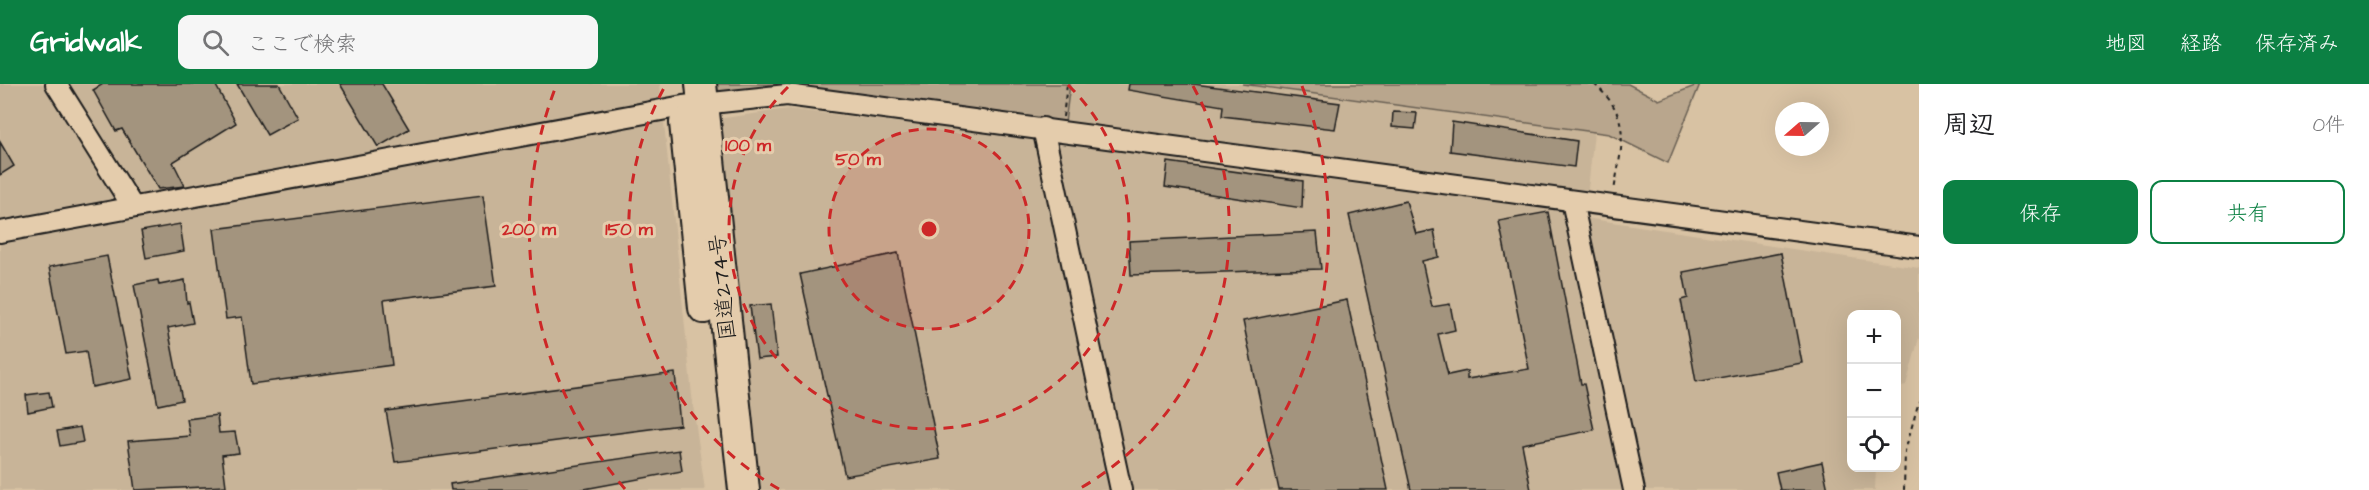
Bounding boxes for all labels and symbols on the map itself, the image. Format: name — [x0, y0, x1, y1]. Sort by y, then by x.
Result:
north arrow — [1775, 102, 1829, 156]
text: 100 m — [725, 133, 772, 158]
text: 50 m — [835, 147, 882, 172]
text: 200 m — [501, 217, 557, 242]
text: 150 m — [605, 217, 654, 242]
centre of rings — [919, 219, 939, 239]
street label: 国道274号 — [702, 232, 744, 342]

